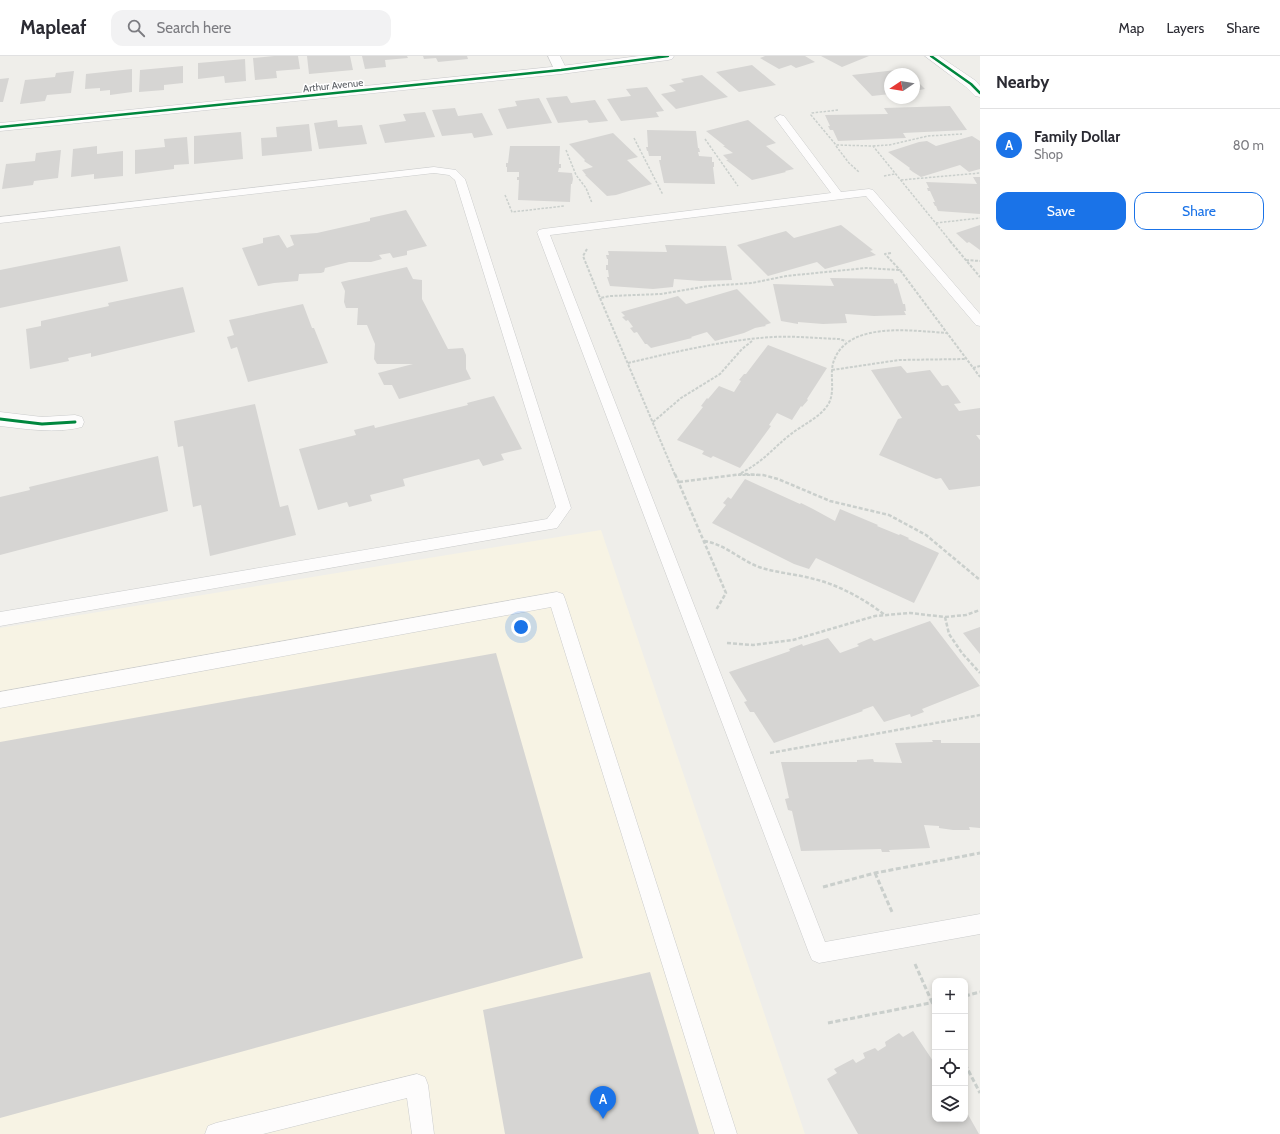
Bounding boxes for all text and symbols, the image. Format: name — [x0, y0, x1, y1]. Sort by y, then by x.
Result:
search box — [111, 10, 391, 46]
text: Mapleaf — [20, 16, 87, 39]
icon: search — [125, 17, 147, 39]
text: Search here — [157, 19, 231, 37]
text: Map — [1119, 19, 1144, 37]
text: Layers — [1166, 19, 1204, 37]
text: Share — [1226, 19, 1260, 37]
north arrow — [884, 68, 920, 104]
text: Nearby — [996, 72, 1049, 92]
street label: Arthur Avenue — [302, 76, 364, 95]
text: Family Dollar — [1034, 128, 1120, 146]
text: A — [1005, 137, 1013, 153]
text: 80 m — [1233, 137, 1264, 153]
text: Shop — [1034, 146, 1063, 162]
button: Save — [996, 192, 1126, 230]
button: Share — [1134, 192, 1264, 230]
your location — [511, 617, 531, 637]
map controls — [932, 978, 968, 1122]
button: + — [932, 978, 968, 1014]
button: − — [932, 1014, 968, 1050]
button: locate — [932, 1050, 968, 1086]
pin: A — [590, 1086, 616, 1119]
button: layers — [932, 1086, 968, 1122]

